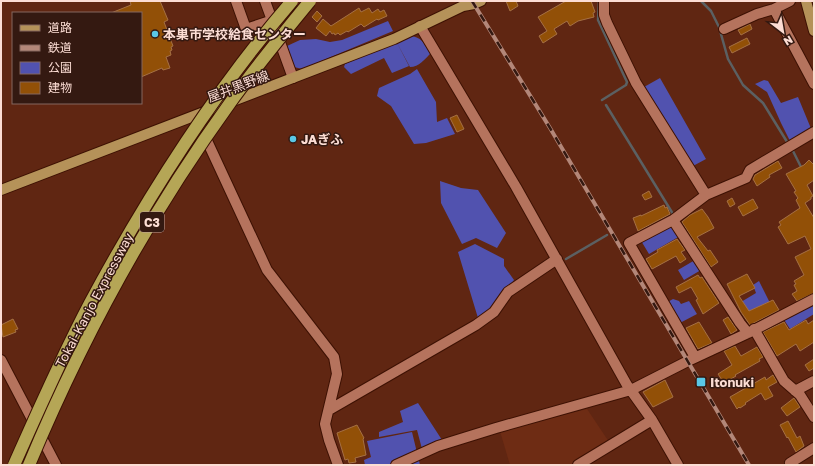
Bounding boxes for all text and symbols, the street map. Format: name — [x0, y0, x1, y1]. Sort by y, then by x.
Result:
legend — [12, 12, 142, 104]
north arrow — [763, 12, 803, 52]
text: 道路 — [48, 20, 72, 35]
place label: 本巣市学校給食センター — [163, 26, 306, 42]
marker: 本巣市学校給食センター — [150, 29, 160, 39]
text: N — [781, 33, 795, 49]
text: 鉄道 — [48, 40, 72, 55]
text: 公園 — [48, 60, 72, 75]
street label: 屋井黒野線 — [205, 67, 271, 105]
text: 建物 — [48, 80, 72, 95]
place label: JAぎふ — [301, 131, 343, 147]
marker: JAぎふ — [288, 134, 298, 144]
road number: C3 — [140, 212, 164, 232]
street label: Tokai-Kanjo Expressway — [52, 229, 137, 370]
place label: Itonuki — [710, 374, 754, 390]
marker: Itonuki — [695, 376, 707, 388]

